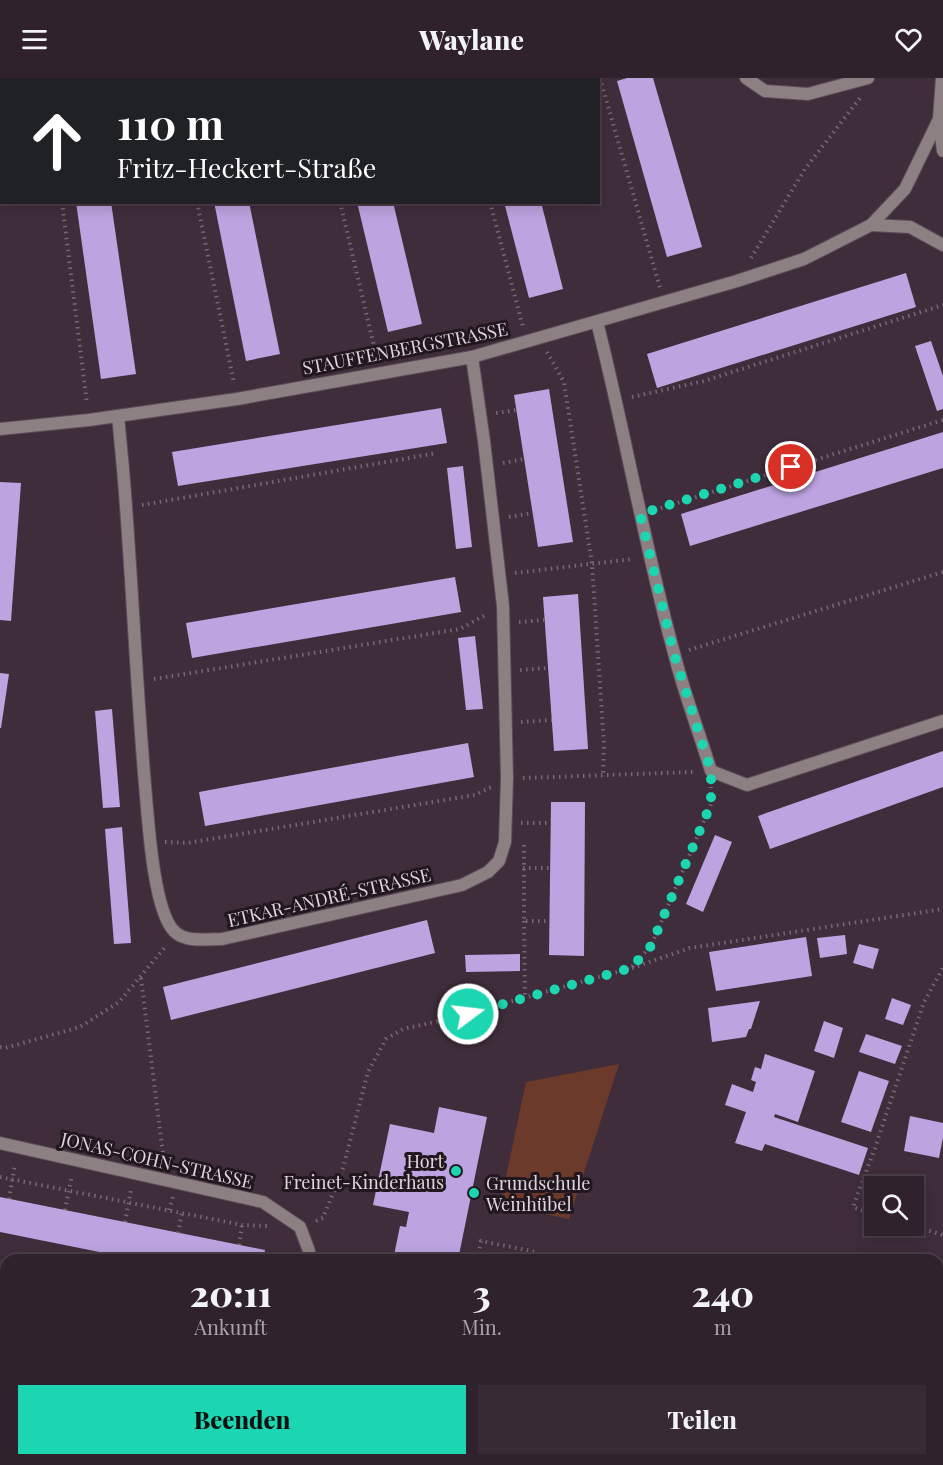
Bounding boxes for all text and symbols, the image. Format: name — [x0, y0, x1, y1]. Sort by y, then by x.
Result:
text: Waylane — [419, 21, 524, 57]
icon: menu — [18, 23, 51, 56]
icon: heart — [892, 23, 925, 56]
text: 110 m — [117, 95, 224, 151]
icon: ahead — [18, 102, 96, 180]
text: Fritz-Heckert-Straße — [117, 149, 376, 185]
street label: STAUFFENBERGSTRASSE — [300, 316, 510, 380]
pin — [765, 441, 816, 492]
icon: arrive — [774, 450, 807, 483]
street label: ETKAR-ANDRÉ-STRASSE — [225, 862, 433, 932]
position arrow — [436, 982, 500, 1046]
street label: JONAS-COHN-STRASSE — [58, 1126, 255, 1194]
place label: Hort Freinet-Kinderhaus — [283, 1149, 445, 1194]
marker: Hort Freinet-Kinderhaus — [449, 1164, 463, 1178]
place label: Grundschule Weinhübel — [485, 1171, 590, 1216]
map controls — [864, 1176, 924, 1236]
button: search — [864, 1176, 924, 1236]
marker: Grundschule Weinhübel — [467, 1186, 481, 1200]
text: 20:11 — [190, 1268, 272, 1316]
text: 3 — [473, 1268, 491, 1316]
text: 240 — [692, 1268, 754, 1316]
text: Ankunft — [194, 1313, 267, 1340]
text: Min. — [461, 1313, 502, 1340]
text: m — [714, 1313, 732, 1340]
button: Beenden — [18, 1385, 466, 1454]
button: Teilen — [478, 1385, 926, 1454]

